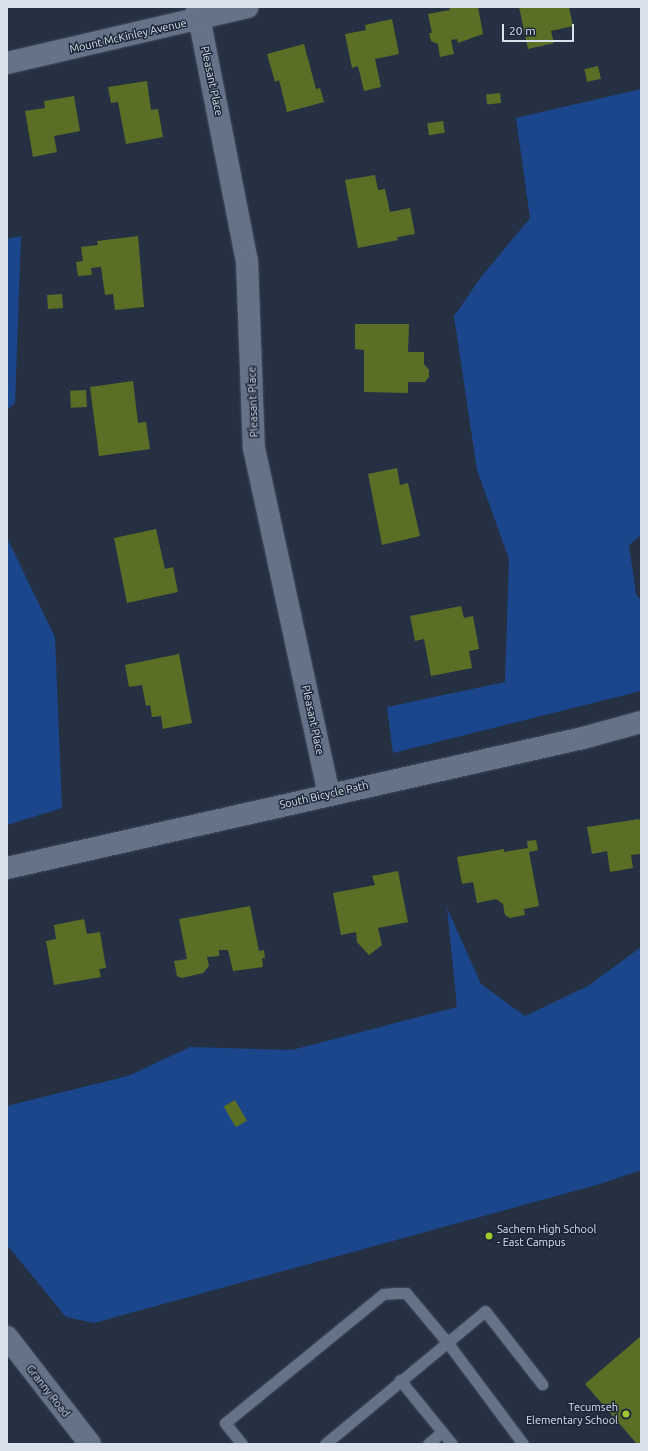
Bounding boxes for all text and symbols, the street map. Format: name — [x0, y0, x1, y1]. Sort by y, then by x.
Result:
street label: Mount McKinley Avenue — [68, 16, 188, 56]
scale bar — [504, 16, 576, 42]
text: 20 m — [509, 24, 536, 37]
street label: Pleasant Place — [198, 45, 226, 117]
street label: Pleasant Place — [245, 366, 261, 438]
street label: Pleasant Place — [299, 684, 327, 756]
street label: South Bicycle Path — [278, 778, 370, 812]
place label: Sachem High School - East Campus — [497, 1223, 596, 1249]
marker: Sachem High School - East Campus — [484, 1231, 494, 1241]
street label: Granny Road — [23, 1362, 73, 1420]
place label: Tecumseh Elementary School — [526, 1401, 618, 1427]
marker: Tecumseh Elementary School — [621, 1409, 631, 1419]

